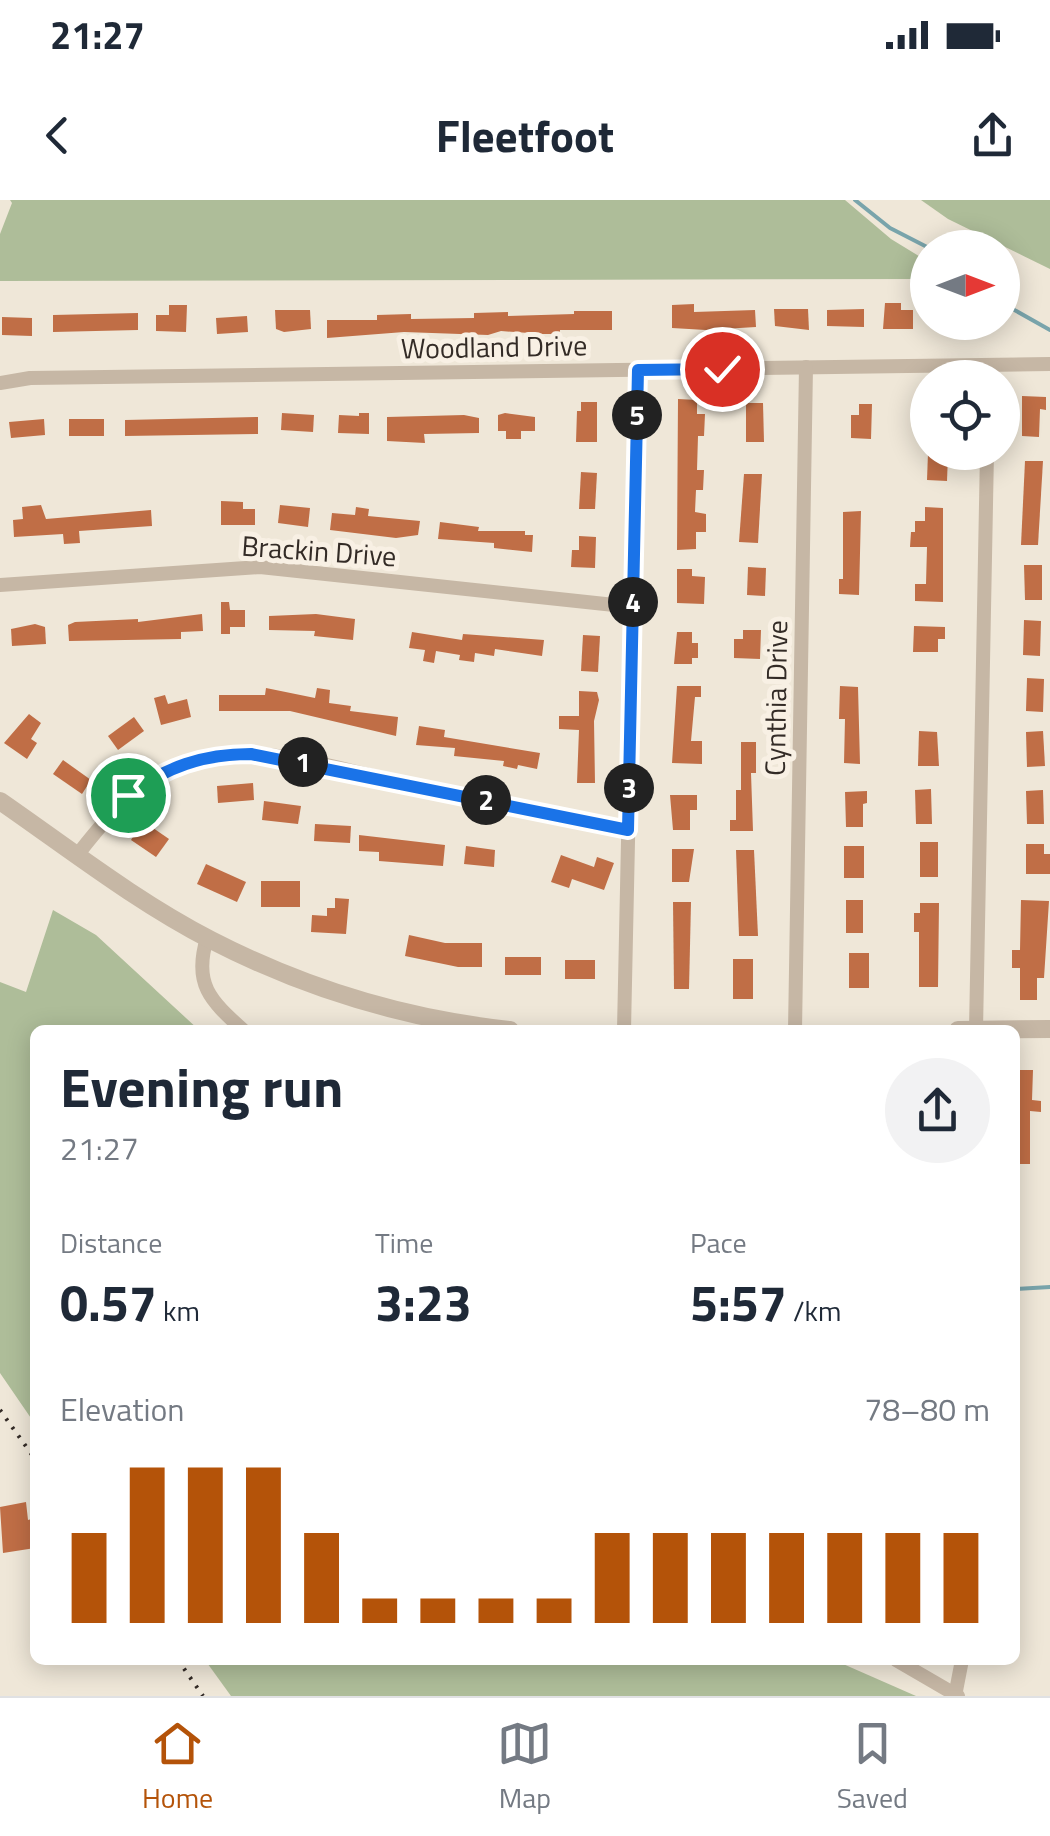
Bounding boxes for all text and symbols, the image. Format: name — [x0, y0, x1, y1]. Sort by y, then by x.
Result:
text: 21:27 — [50, 6, 145, 64]
text: Fleetfoot — [436, 101, 614, 169]
icon: back — [30, 108, 85, 163]
icon: share — [965, 108, 1020, 163]
north arrow — [910, 230, 1020, 340]
map controls — [910, 230, 1020, 470]
street label: Woodland Drive — [400, 323, 588, 370]
pin — [680, 327, 765, 412]
icon: check — [695, 342, 750, 397]
button: locate — [910, 360, 1020, 470]
pin: 5 — [612, 390, 662, 440]
text: 5 — [629, 393, 645, 436]
street label: Brackin Drive — [240, 524, 398, 577]
pin: 4 — [608, 577, 658, 627]
text: 4 — [625, 580, 641, 623]
street label: Cynthia Drive — [753, 620, 798, 776]
pin: 1 — [278, 737, 328, 787]
text: 1 — [295, 740, 311, 783]
pin — [86, 753, 171, 838]
pin: 3 — [604, 763, 654, 813]
text: 3 — [621, 766, 637, 809]
icon: arrive — [101, 768, 156, 823]
pin: 2 — [461, 775, 511, 825]
text: 2 — [478, 778, 494, 821]
text: Evening run — [60, 1045, 343, 1128]
button: share — [885, 1058, 990, 1163]
text: 21:27 — [60, 1124, 139, 1172]
text: Distance — [60, 1221, 162, 1264]
text: Time — [375, 1221, 433, 1264]
text: Pace — [690, 1221, 747, 1264]
text: 0.57 — [60, 1264, 157, 1340]
text: 3:23 — [375, 1264, 472, 1340]
text: 5:57 — [690, 1264, 787, 1340]
text: km — [157, 1289, 200, 1332]
text: /km — [787, 1289, 841, 1332]
text: Elevation — [60, 1385, 184, 1433]
text: 78–80 m — [864, 1385, 990, 1433]
tab: Home — [142, 1716, 213, 1819]
tab: Map — [497, 1716, 552, 1819]
tab: Saved — [837, 1716, 908, 1819]

